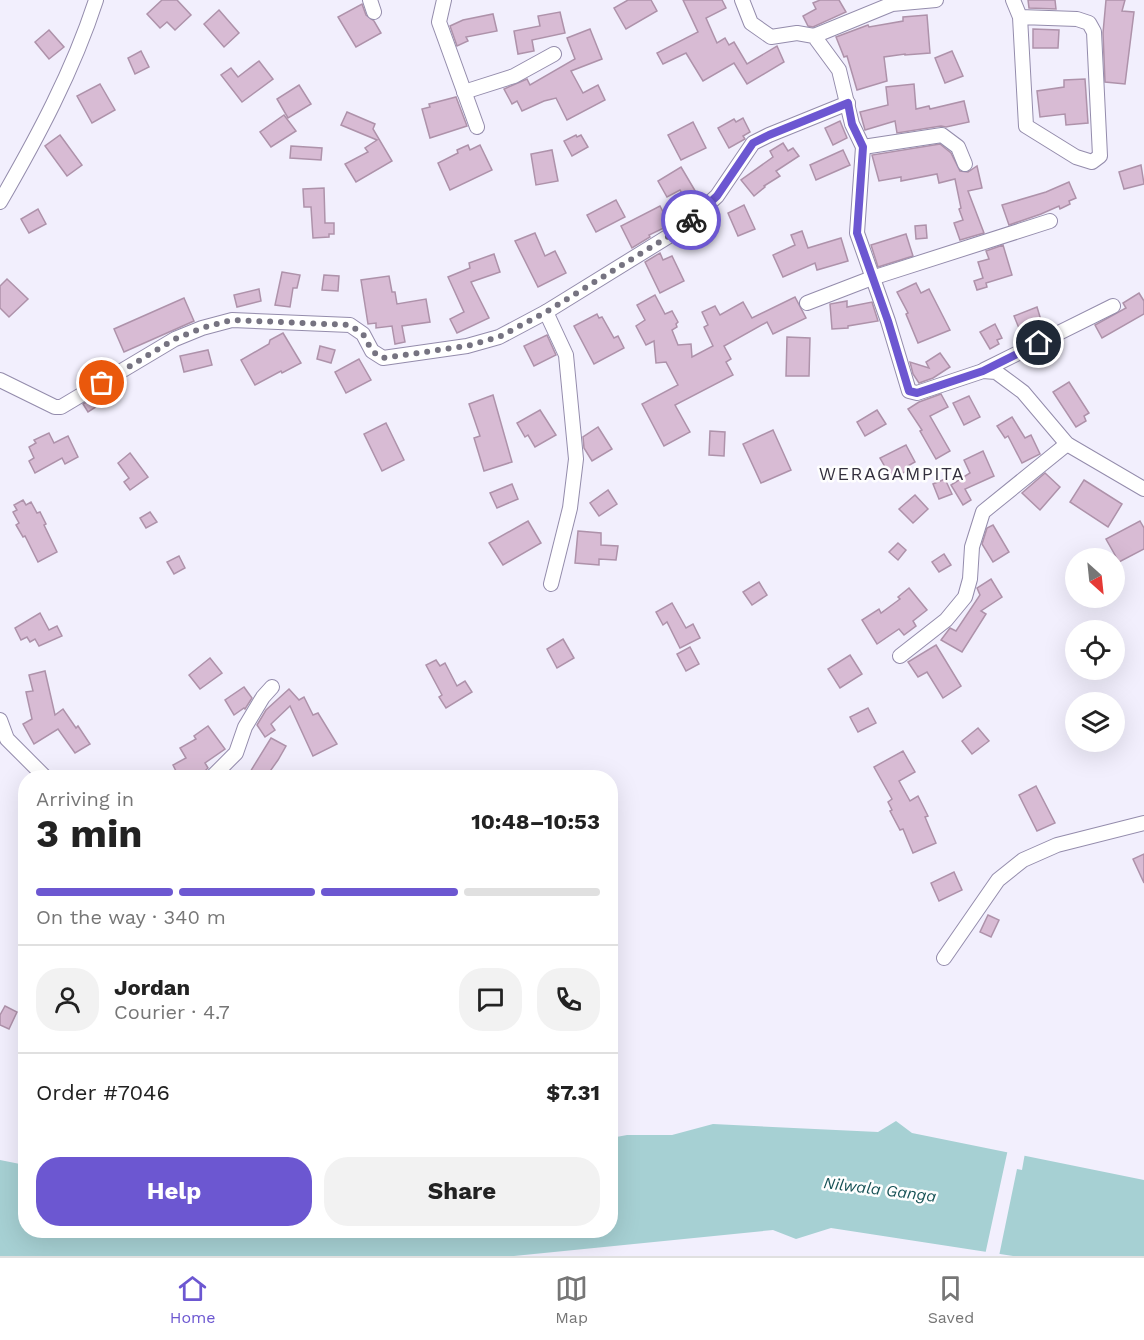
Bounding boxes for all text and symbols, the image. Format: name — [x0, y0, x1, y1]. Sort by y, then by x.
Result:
courier — [661, 190, 721, 250]
icon: bike — [675, 204, 708, 237]
pin — [1013, 317, 1064, 368]
icon: home — [1022, 326, 1055, 359]
pin — [76, 357, 127, 408]
icon: bag — [85, 366, 118, 399]
district label: WERAGAMPITA — [819, 463, 965, 484]
north arrow — [1065, 548, 1125, 608]
map controls — [1065, 548, 1125, 752]
button: locate — [1065, 620, 1125, 680]
button: layers — [1065, 692, 1125, 752]
text: Arriving in — [36, 787, 134, 811]
text: 10:48–10:53 — [471, 809, 600, 834]
text: 3 min — [36, 811, 143, 856]
text: On the way · 340 m — [36, 905, 226, 929]
button: person — [36, 968, 99, 1031]
button: chat — [459, 968, 522, 1031]
button: phone — [537, 968, 600, 1031]
text: Jordan — [114, 975, 190, 1000]
text: Courier · 4.7 — [114, 1000, 230, 1024]
text: Order #7046 — [36, 1080, 170, 1105]
text: $7.31 — [546, 1080, 600, 1105]
button: Help — [36, 1157, 312, 1226]
button: Share — [324, 1157, 600, 1226]
water label: Nilwala Ganga — [823, 1173, 937, 1206]
tab: Home — [170, 1272, 216, 1327]
tab: Map — [555, 1272, 588, 1327]
tab: Saved — [928, 1272, 974, 1327]

